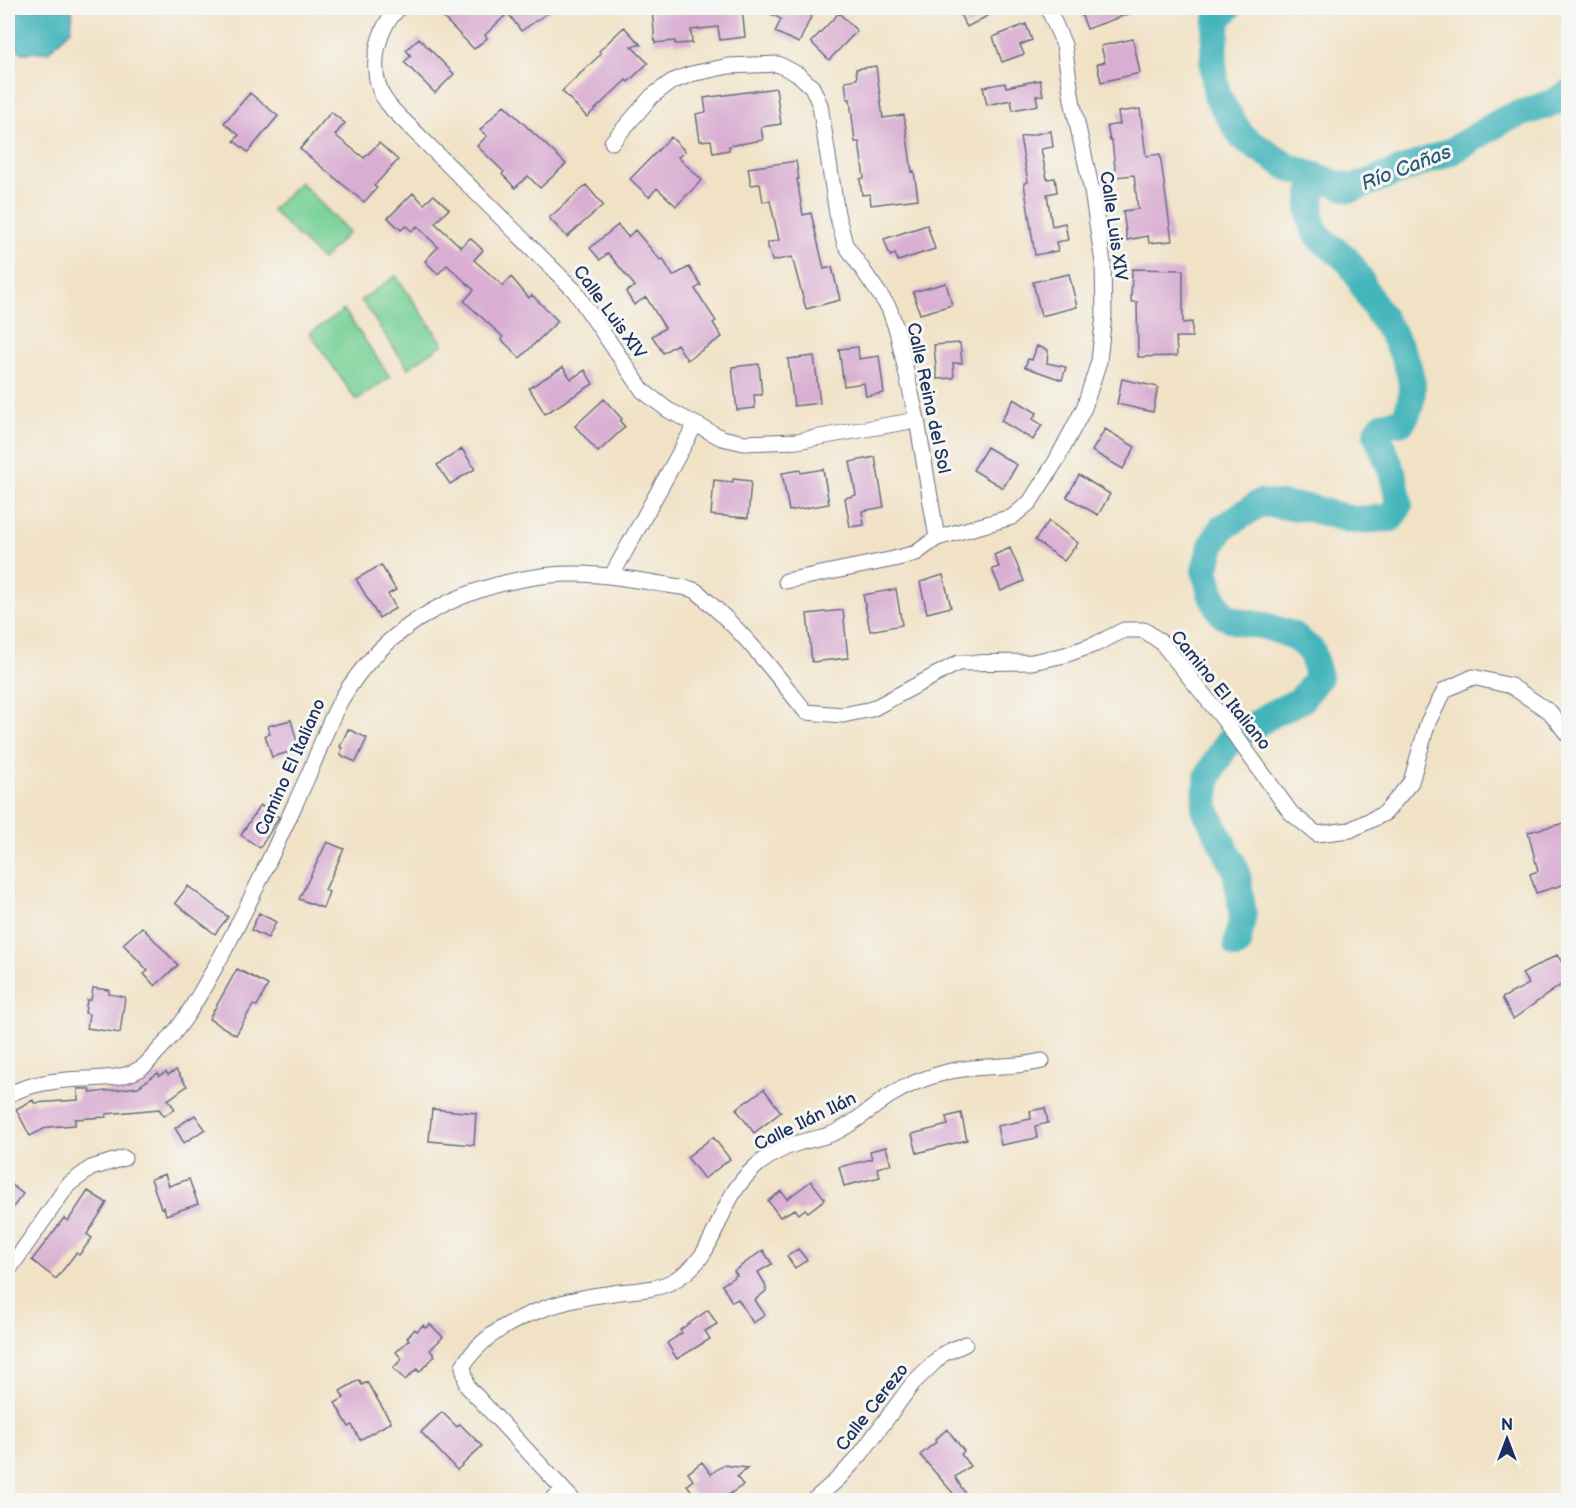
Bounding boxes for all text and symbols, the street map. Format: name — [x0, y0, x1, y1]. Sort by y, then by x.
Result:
water label: Río Cañas — [1358, 140, 1455, 196]
street label: Calle Luis XIV — [1095, 170, 1132, 282]
street label: Calle Luis XIV — [569, 261, 651, 363]
street label: Calle Reina del Sol — [902, 321, 955, 476]
street label: Camino El Italiano — [1166, 626, 1275, 754]
street label: Camino El Italiano — [251, 696, 330, 839]
street label: Calle Ilán Ilán — [751, 1088, 860, 1155]
street label: Calle Cerezo — [832, 1359, 913, 1455]
north arrow — [1477, 1409, 1537, 1469]
text: N — [1501, 1416, 1513, 1435]

